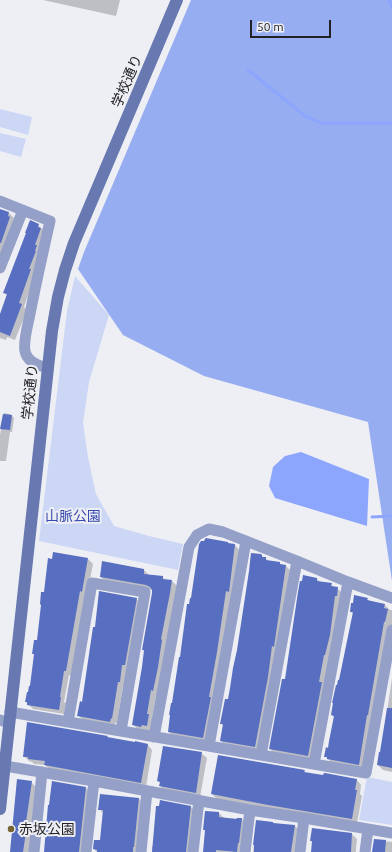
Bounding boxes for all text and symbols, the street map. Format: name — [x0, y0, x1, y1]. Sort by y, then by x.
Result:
scale bar — [252, 12, 333, 38]
text: 50 m — [257, 20, 284, 33]
street label: 学校通り — [108, 52, 146, 110]
street label: 学校通り — [19, 363, 41, 421]
park label: 山脈公園 — [45, 508, 101, 524]
place label: 赤坂公園 — [19, 821, 75, 837]
marker: 赤坂公園 — [6, 824, 16, 834]

